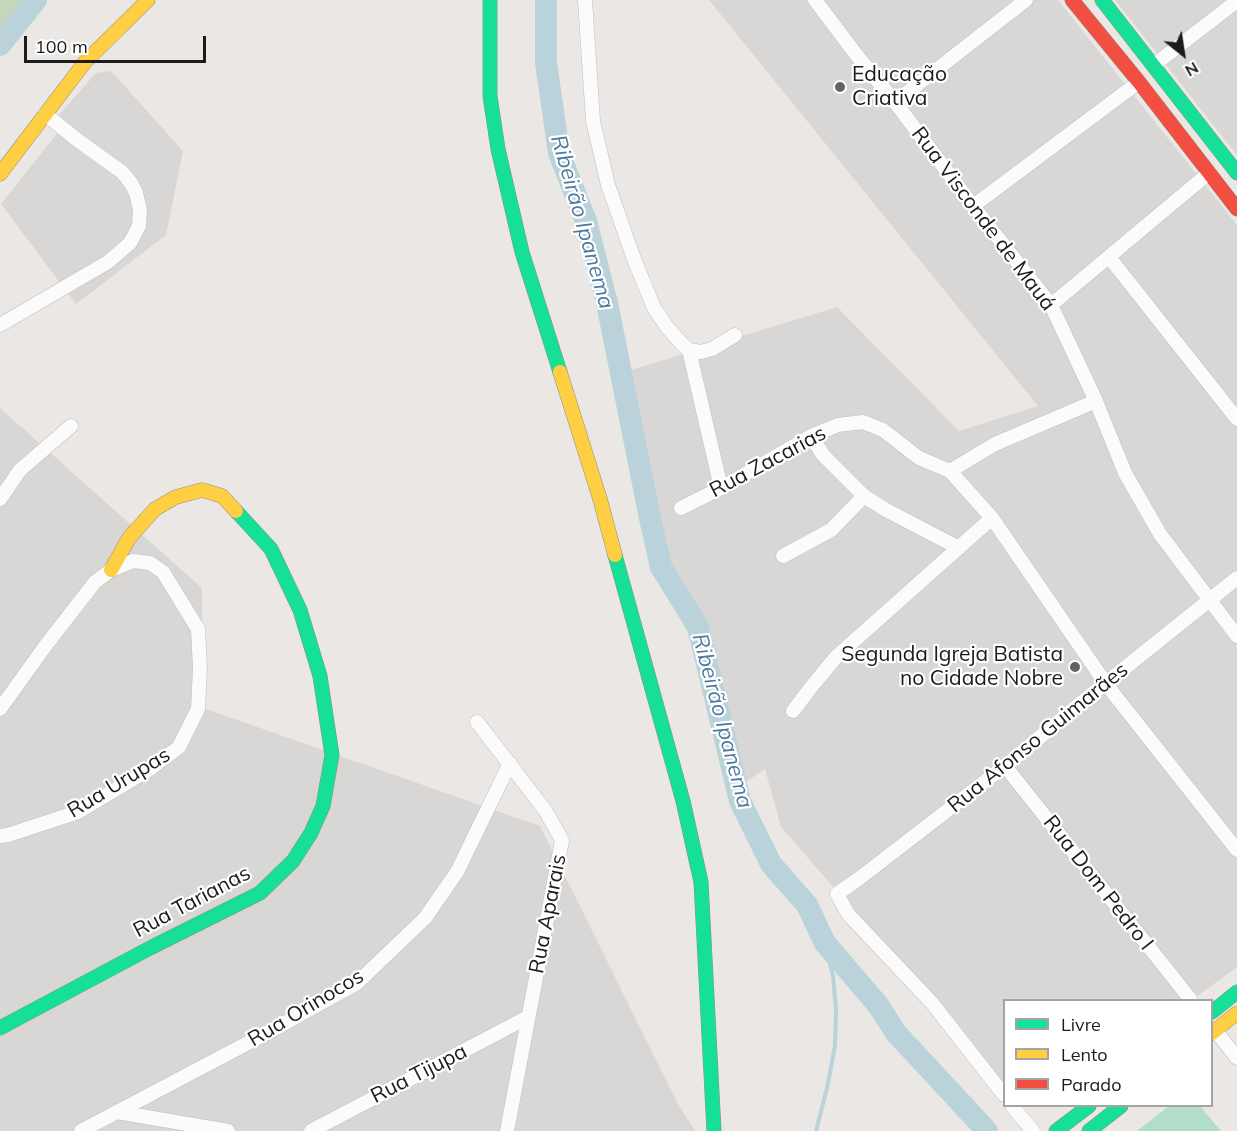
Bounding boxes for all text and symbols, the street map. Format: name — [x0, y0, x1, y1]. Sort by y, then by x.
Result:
scale bar — [27, 24, 208, 62]
north arrow — [1153, 24, 1213, 84]
text: 100 m — [35, 35, 88, 58]
text: N — [1182, 58, 1202, 81]
place label: Educação Criativa — [852, 62, 947, 112]
marker: Educação Criativa — [833, 80, 847, 94]
street label: Rua Visconde de Mauá — [906, 122, 1060, 316]
water label: Ribeirão Ipanema — [545, 132, 619, 312]
street label: Rua Zacarias — [705, 421, 831, 503]
water label: Ribeirão Ipanema — [686, 631, 758, 811]
place label: Segunda Igreja Batista no Cidade Nobre — [841, 642, 1063, 692]
street label: Rua Afonso Guimarães — [943, 658, 1133, 818]
marker: Segunda Igreja Batista no Cidade Nobre — [1068, 660, 1082, 674]
street label: Rua Urupas — [63, 742, 175, 824]
street label: Rua Dom Pedro I — [1038, 811, 1158, 955]
street label: Rua Aparais — [524, 852, 572, 976]
street label: Rua Tarianas — [129, 861, 255, 943]
street label: Rua Orinocos — [244, 964, 368, 1052]
legend — [1003, 999, 1213, 1107]
text: Livre — [1061, 1013, 1101, 1036]
street label: Rua Tijupa — [367, 1039, 471, 1109]
text: Lento — [1061, 1043, 1108, 1066]
text: Parado — [1061, 1073, 1121, 1096]

